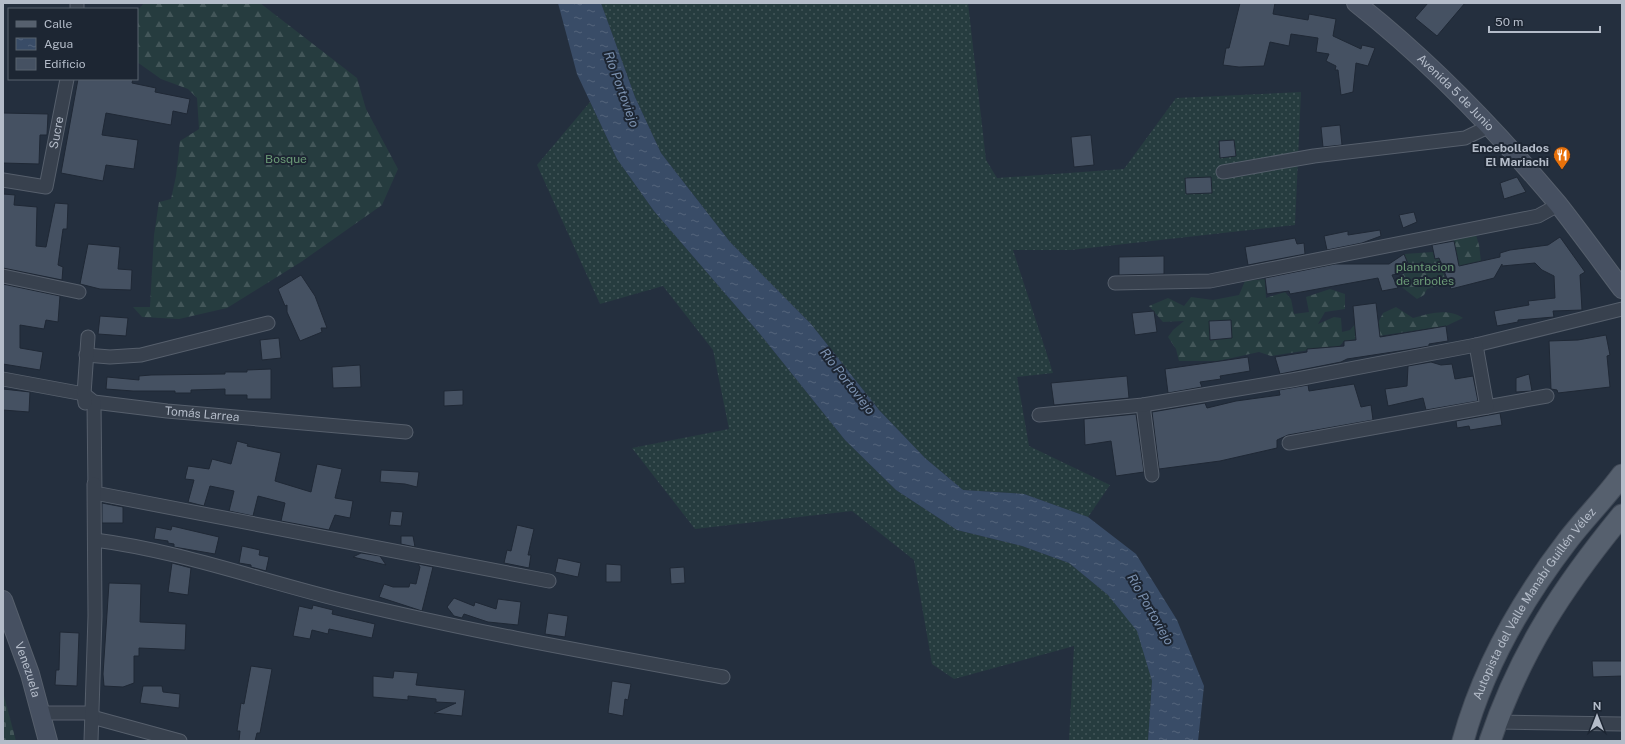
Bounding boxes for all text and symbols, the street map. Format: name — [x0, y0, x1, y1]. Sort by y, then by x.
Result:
legend — [8, 8, 138, 80]
scale bar — [1489, 8, 1600, 34]
text: 50 m — [1495, 15, 1523, 29]
text: Calle — [44, 17, 73, 31]
text: Agua — [44, 37, 73, 51]
water label: Río Portoviejo — [601, 49, 642, 129]
street label: Avenida 5 de Junio — [1414, 51, 1497, 134]
text: Edificio — [44, 57, 86, 71]
street label: Sucre — [47, 115, 67, 150]
place label: Encebollados El Mariachi — [1472, 141, 1549, 169]
restaurant icon: Encebollados El Mariachi — [1552, 145, 1572, 170]
park label: Bosque — [265, 152, 307, 166]
park label: plantacion de arboles — [1396, 260, 1454, 288]
water label: Río Portoviejo — [817, 345, 878, 417]
street label: Tomás Larrea — [164, 404, 240, 424]
street label: Autopista del Valle Manabí Guillén Vélez — [1470, 505, 1599, 702]
water label: Río Portoviejo — [1124, 571, 1177, 648]
street label: Venezuela — [12, 640, 43, 699]
north arrow — [1577, 696, 1617, 736]
text: N — [1593, 700, 1601, 712]

